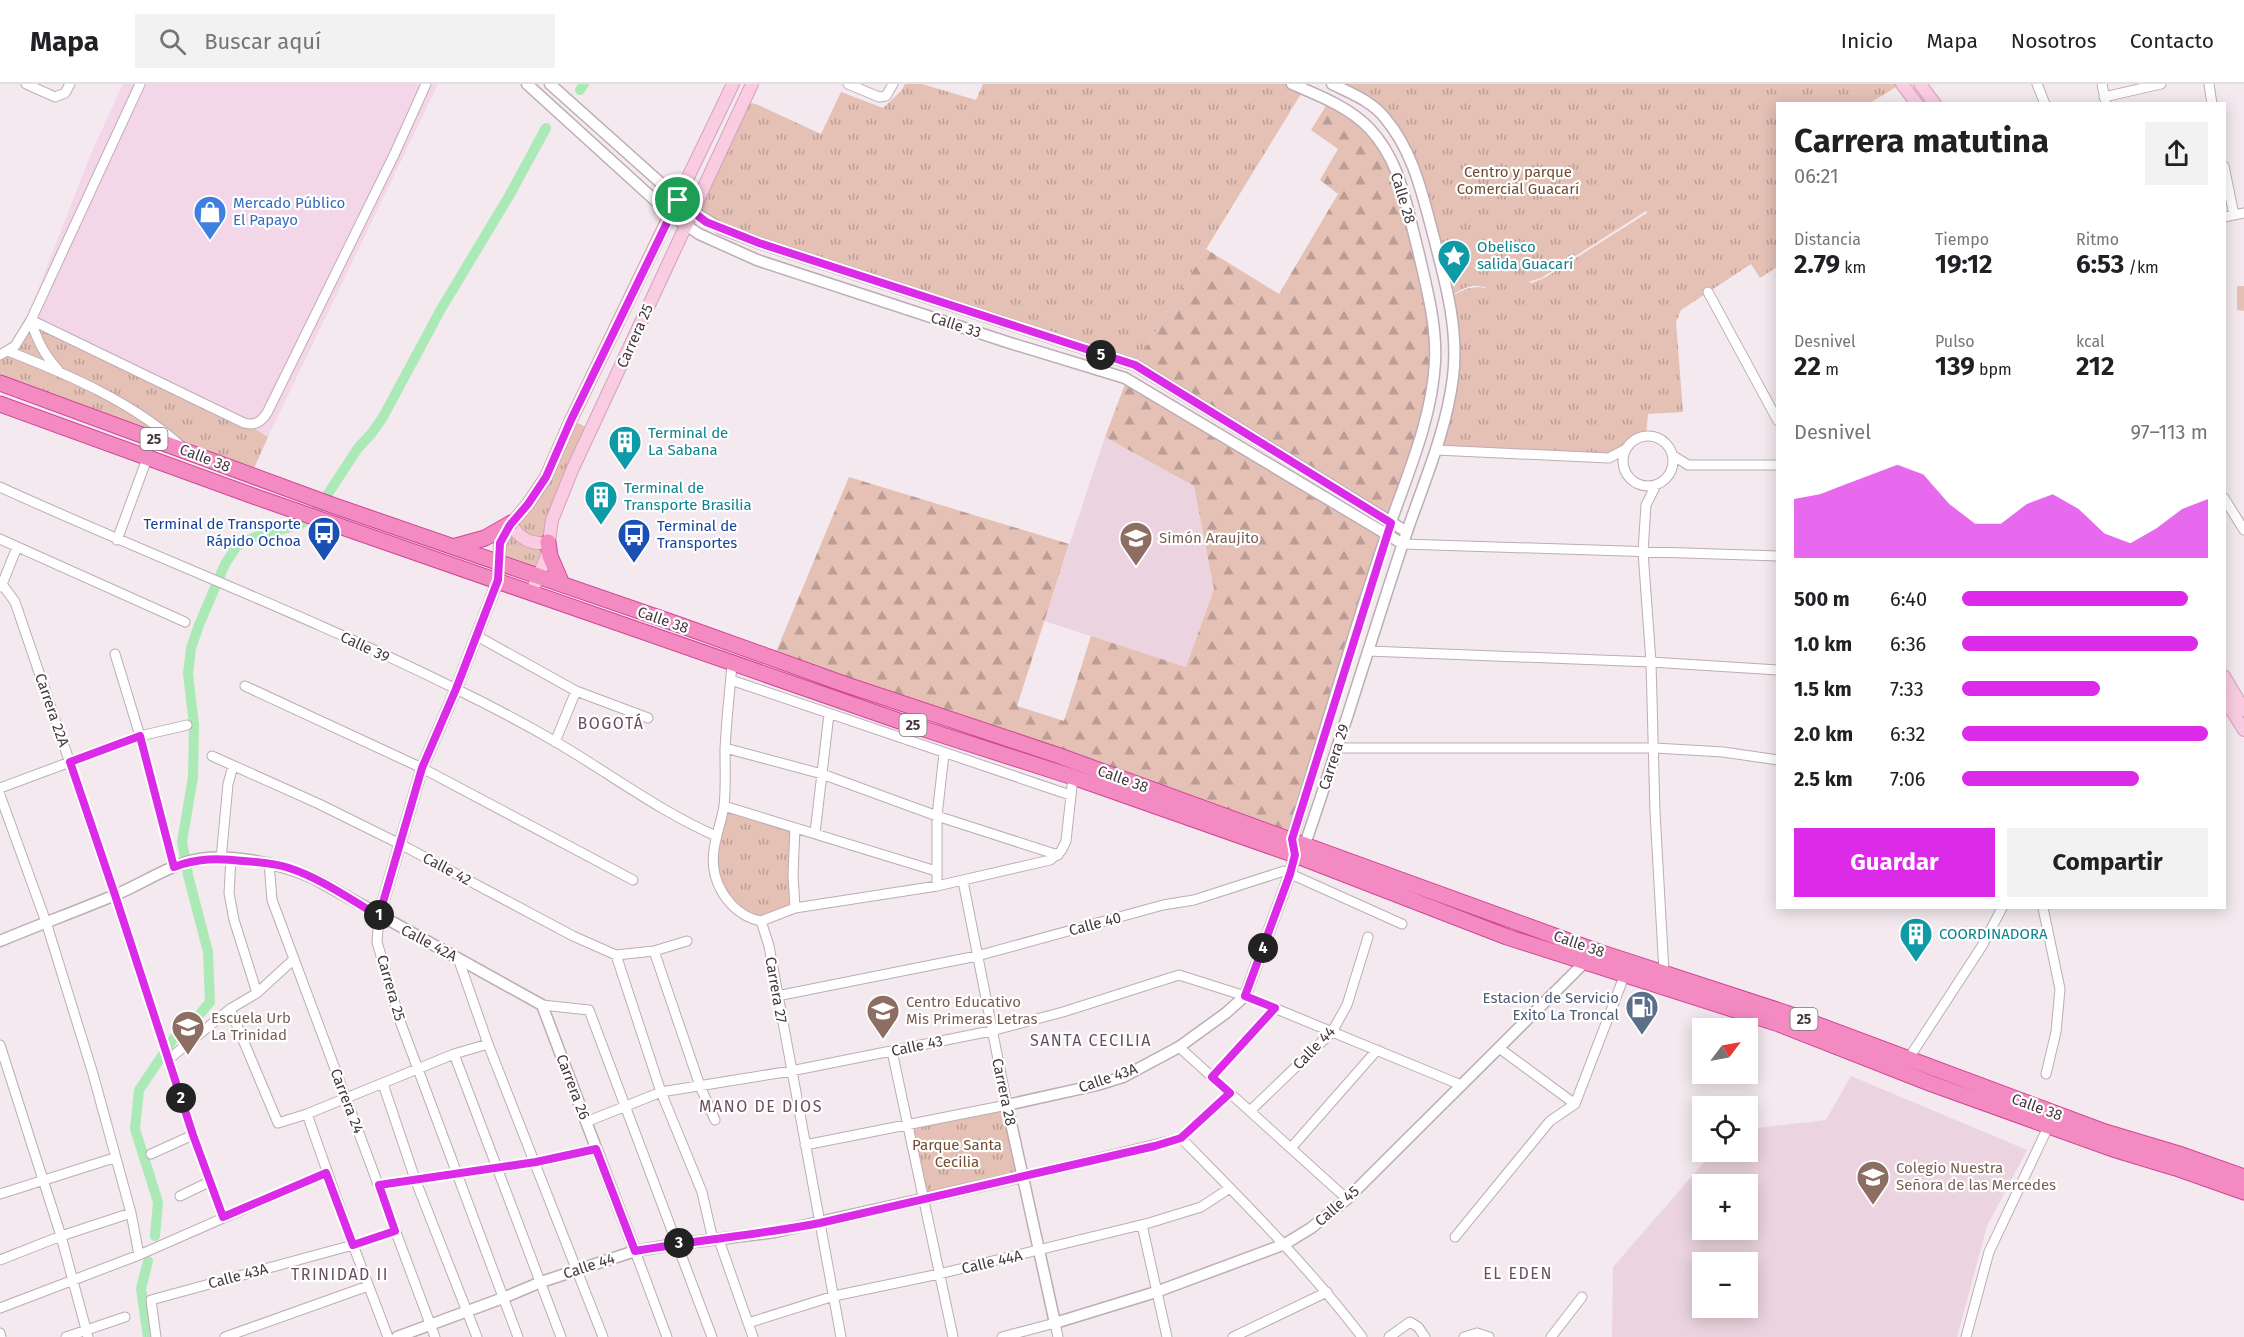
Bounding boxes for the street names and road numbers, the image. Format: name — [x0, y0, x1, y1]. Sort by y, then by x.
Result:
street label: Calle 28 — [1387, 170, 1419, 226]
street label: Carrera 25 — [613, 301, 657, 371]
street label: Calle 33 — [928, 308, 984, 342]
road number: 25 — [140, 428, 168, 450]
street label: Calle 38 — [177, 440, 233, 476]
street label: Calle 38 — [635, 603, 691, 637]
street label: Calle 39 — [337, 628, 393, 666]
street label: Carrera 22A — [31, 671, 73, 750]
road number: 25 — [900, 714, 926, 736]
street label: Carrera 29 — [1315, 722, 1353, 792]
street label: Calle 38 — [1095, 761, 1151, 797]
street label: Calle 42 — [420, 849, 474, 889]
street label: Calle 40 — [1067, 908, 1123, 940]
street label: Calle 42A — [398, 921, 460, 965]
street label: Calle 38 — [1551, 927, 1607, 961]
street label: Carrera 25 — [373, 953, 409, 1023]
street label: Carrera 27 — [761, 955, 791, 1025]
road number: 25 — [1790, 1008, 1818, 1030]
street label: Calle 44 — [1289, 1023, 1339, 1073]
street label: Calle 43 — [890, 1032, 944, 1060]
street label: Carrera 26 — [552, 1052, 594, 1122]
street label: Carrera 28 — [988, 1056, 1020, 1128]
street label: Calle 43A — [1076, 1059, 1140, 1096]
street label: Carrera 24 — [326, 1066, 368, 1136]
street label: Calle 38 — [2009, 1089, 2065, 1125]
street label: Calle 45 — [1311, 1182, 1363, 1230]
street label: Calle 44A — [960, 1246, 1024, 1278]
street label: Calle 44 — [561, 1249, 617, 1283]
street label: Calle 43A — [206, 1259, 270, 1293]

